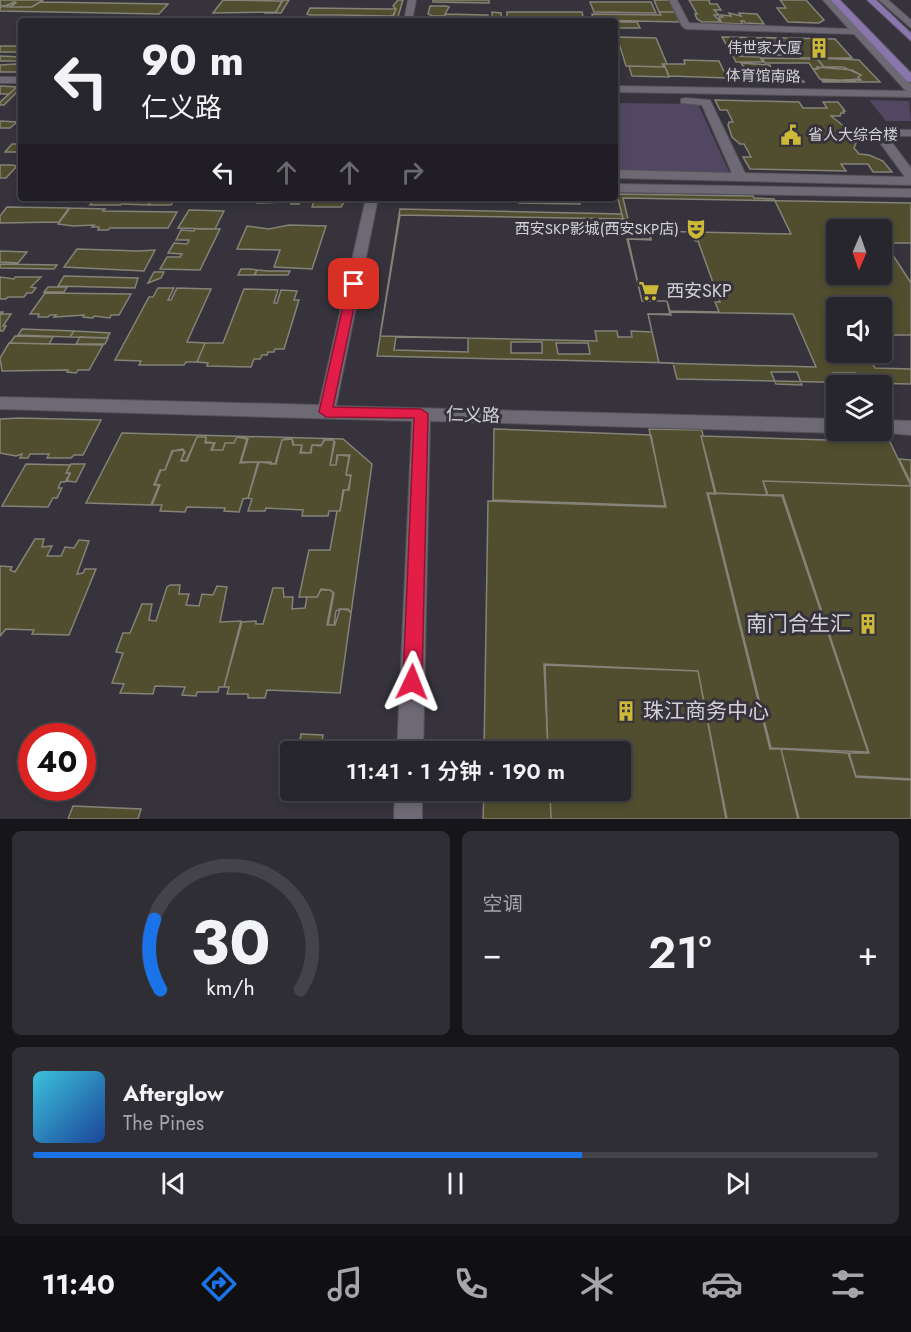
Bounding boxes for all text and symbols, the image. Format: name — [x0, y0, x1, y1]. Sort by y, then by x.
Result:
text: 90 m — [141, 30, 244, 91]
building icon: 伟世家大厦 — [807, 36, 831, 60]
place label: 伟世家大厦 — [727, 37, 802, 59]
icon: left — [42, 42, 120, 120]
street label: 体育馆南路 — [725, 64, 801, 88]
text: 仁义路 — [141, 88, 222, 127]
public building icon: 省人大综合楼 — [779, 123, 803, 147]
place label: 省人大综合楼 — [808, 124, 898, 146]
icon: left — [207, 156, 240, 189]
icon: ahead — [270, 156, 303, 189]
icon: ahead — [333, 156, 366, 189]
icon: right — [396, 156, 429, 189]
theatre icon: 西安SKP影城(西安SKP店) — [684, 217, 708, 241]
place label: 西安SKP影城(西安SKP店) — [515, 218, 679, 240]
north arrow — [826, 219, 892, 285]
map controls — [826, 219, 892, 441]
pin — [328, 258, 379, 309]
icon: arrive — [337, 267, 370, 300]
place label: 西安SKP — [666, 278, 732, 304]
supermarket icon: 西安SKP — [637, 279, 661, 303]
button: sound — [826, 297, 892, 363]
button: layers — [826, 375, 892, 441]
street label: 仁义路 — [446, 401, 500, 429]
place label: 南门合生汇 — [746, 609, 851, 639]
building icon: 南门合生汇 — [856, 612, 880, 636]
position arrow — [380, 650, 444, 714]
place label: 珠江商务中心 — [643, 696, 769, 726]
building icon: 珠江商务中心 — [614, 699, 638, 723]
speed limit sign: 40 — [18, 723, 96, 801]
text: 11:41 · 1 分钟 · 190 m — [346, 755, 565, 787]
text: 空调 — [483, 890, 523, 919]
text: 30 — [191, 897, 271, 987]
text: 21° — [648, 920, 712, 985]
text: − — [483, 930, 502, 977]
text: + — [858, 930, 878, 977]
text: km/h — [207, 972, 255, 1003]
text: Afterglow — [123, 1077, 224, 1109]
text: The Pines — [123, 1109, 204, 1138]
icon: previous — [157, 1167, 190, 1200]
icon: pause — [439, 1167, 472, 1200]
icon: next — [721, 1167, 754, 1200]
icon: directions — [198, 1263, 240, 1305]
icon: music — [324, 1263, 366, 1305]
icon: phone — [450, 1263, 492, 1305]
icon: climate — [576, 1263, 618, 1305]
icon: car — [701, 1263, 743, 1305]
icon: filters — [827, 1263, 869, 1305]
text: 11:40 — [42, 1265, 115, 1304]

